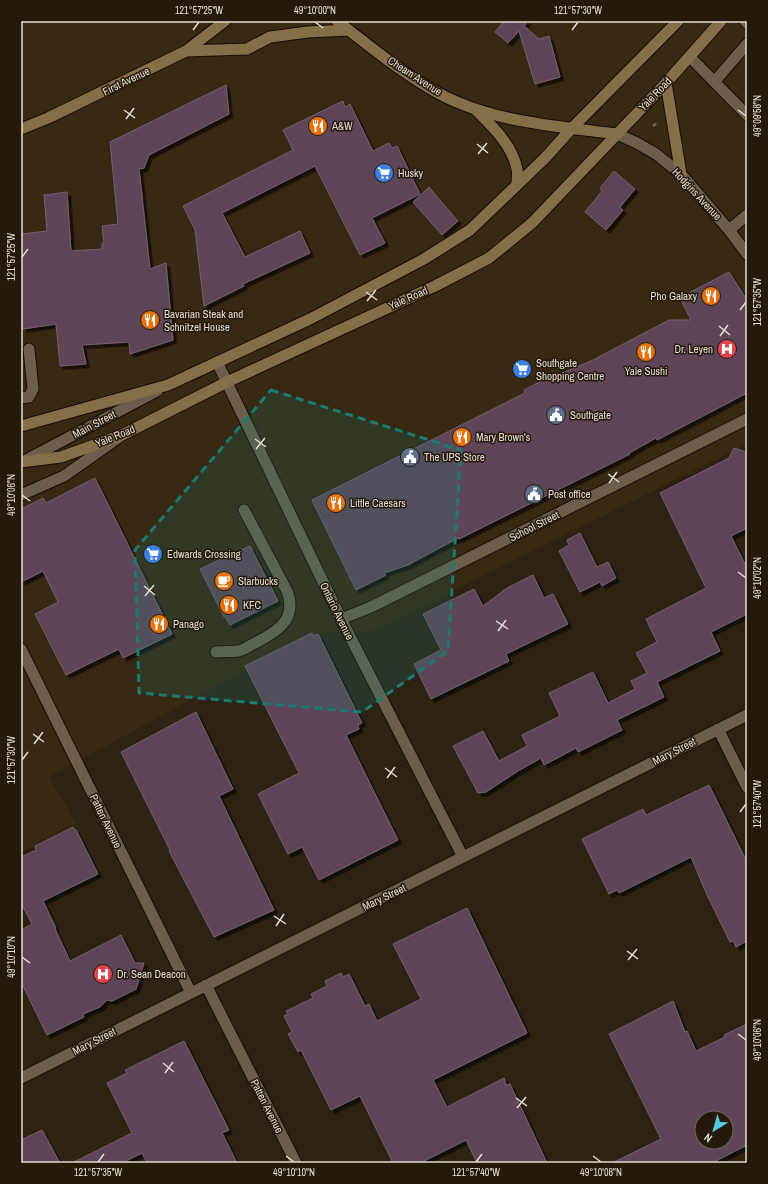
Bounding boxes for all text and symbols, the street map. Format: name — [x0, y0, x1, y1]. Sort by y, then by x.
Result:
text: 121°57'25"W — [175, 4, 223, 17]
text: 49°10'00"N — [294, 4, 336, 17]
text: 121°57'30"W — [554, 4, 602, 17]
street label: Cheam Avenue — [385, 53, 445, 99]
street label: First Avenue — [100, 64, 152, 98]
street label: Yale Road — [636, 74, 674, 114]
text: 49°09'58"N — [751, 95, 764, 137]
restaurant icon: A&W — [307, 115, 329, 137]
place label: A&W — [331, 119, 353, 133]
supermarket icon: Husky — [373, 162, 395, 184]
street label: Hodgins Avenue — [669, 165, 725, 223]
place label: Husky — [398, 166, 424, 180]
text: 121°57'25"W — [5, 233, 18, 281]
text: 121°57'35"W — [751, 278, 764, 326]
street label: Yale Road — [386, 283, 430, 313]
restaurant icon: Pho Galaxy — [700, 285, 722, 307]
place label: Pho Galaxy — [650, 289, 697, 303]
place label: Bavarian Steak and Schnitzel House — [164, 307, 243, 334]
restaurant icon: Bavarian Steak and Schnitzel House — [139, 309, 161, 331]
hospital icon: Dr. Leyen — [716, 338, 738, 360]
restaurant icon: Yale Sushi — [635, 341, 657, 363]
place label: Dr. Leyen — [674, 342, 713, 356]
place label: Southgate Shopping Centre — [536, 356, 604, 383]
supermarket icon: Southgate Shopping Centre — [511, 358, 533, 380]
place label: Yale Sushi — [625, 364, 667, 378]
public building icon: Southgate — [545, 404, 567, 426]
street label: Main Street — [70, 407, 118, 441]
place label: Southgate — [570, 408, 611, 422]
street label: Yale Road — [93, 422, 137, 450]
restaurant icon: Mary Brown's — [451, 426, 473, 448]
place label: Mary Brown's — [476, 430, 531, 444]
public building icon: The UPS Store — [399, 446, 421, 468]
place label: The UPS Store — [424, 450, 485, 464]
text: 49°10'06"N — [5, 474, 18, 516]
public building icon: Post office — [523, 483, 545, 505]
place label: Post office — [548, 487, 590, 501]
restaurant icon: Little Caesars — [325, 492, 347, 514]
place label: Little Caesars — [350, 496, 406, 510]
street label: School Street — [507, 507, 562, 545]
supermarket icon: Edwards Crossing — [142, 543, 164, 565]
place label: Edwards Crossing — [167, 547, 241, 561]
text: 49°10'02"N — [751, 557, 764, 599]
cafe icon: Starbucks — [213, 570, 235, 592]
place label: Starbucks — [238, 574, 279, 588]
street label: Ontario Avenue — [317, 580, 357, 642]
restaurant icon: KFC — [218, 594, 240, 616]
place label: KFC — [243, 598, 262, 612]
restaurant icon: Panago — [148, 613, 170, 635]
place label: Panago — [173, 617, 204, 631]
street label: Mary Street — [650, 734, 698, 768]
text: 121°57'30"W — [5, 736, 18, 784]
text: 121°57'40"W — [751, 780, 764, 828]
street label: Patten Avenue — [87, 792, 125, 850]
street label: Mary Street — [360, 880, 408, 914]
text: 49°10'10"N — [5, 936, 18, 978]
hospital icon: Dr. Sean Deacon — [92, 963, 114, 985]
place label: Dr. Sean Deacon — [117, 967, 186, 981]
text: 49°10'06"N — [751, 1019, 764, 1061]
street label: Mary Street — [70, 1024, 118, 1058]
street label: Patten Avenue — [247, 1077, 287, 1135]
north arrow — [694, 1110, 734, 1150]
text: N — [701, 1130, 715, 1146]
text: 121°57'35"W — [74, 1166, 122, 1179]
text: 49°10'10"N — [273, 1166, 315, 1179]
text: 121°57'40"W — [452, 1166, 500, 1179]
text: 49°10'08"N — [580, 1166, 622, 1179]

